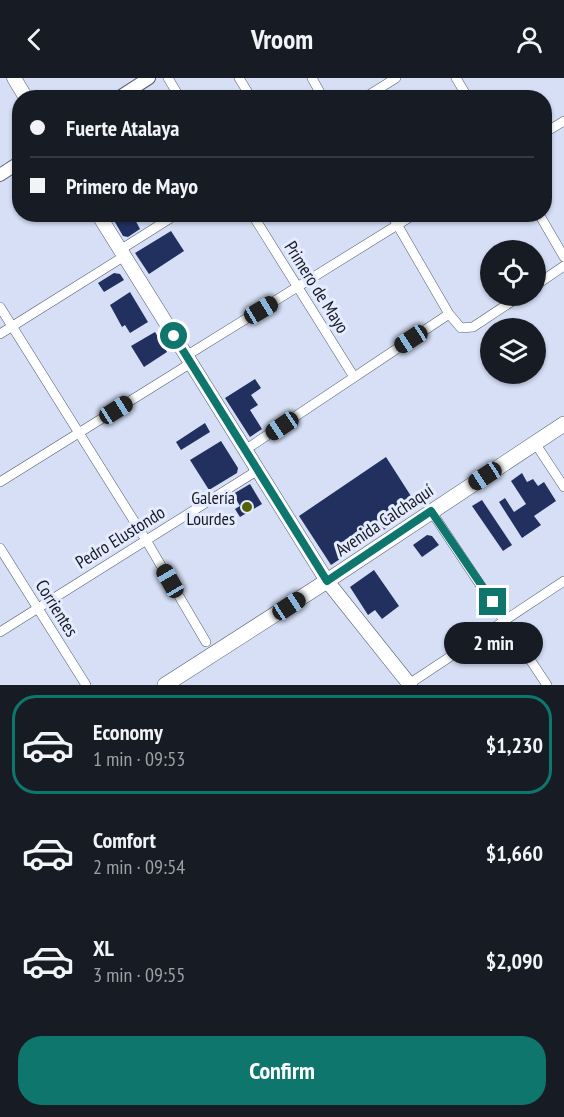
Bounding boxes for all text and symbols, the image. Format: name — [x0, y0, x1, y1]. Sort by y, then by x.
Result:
text: Vroom — [251, 22, 313, 56]
icon: back — [18, 23, 51, 56]
icon: person — [513, 23, 546, 56]
text: Fuerte Atalaya — [66, 114, 179, 142]
text: Primero de Mayo — [66, 172, 198, 200]
street label: Primero de Mayo — [280, 237, 355, 338]
map controls — [480, 240, 546, 384]
button: locate — [480, 240, 546, 306]
car — [241, 293, 281, 327]
button: layers — [480, 318, 546, 384]
route start — [160, 322, 187, 349]
car — [391, 322, 431, 356]
car — [96, 393, 136, 427]
car — [262, 408, 302, 444]
car — [465, 459, 505, 493]
street label: Avenida Calchaquí — [331, 479, 438, 561]
place label: Galería Lourdes — [186, 486, 235, 530]
street label: Pedro Elustondo — [71, 500, 169, 574]
marker: Galería Lourdes — [240, 500, 254, 514]
car — [153, 561, 187, 601]
street label: Corrientes — [31, 575, 83, 641]
route end — [479, 588, 506, 615]
car — [269, 589, 309, 623]
callout: 2 min — [444, 623, 542, 665]
text: 2 min — [473, 630, 514, 656]
icon: car — [21, 718, 75, 772]
text: Economy — [93, 718, 163, 746]
text: $1,230 — [486, 731, 543, 759]
text: 1 min · 09:53 — [93, 746, 185, 772]
icon: car — [21, 826, 75, 880]
text: Comfort — [93, 826, 156, 854]
text: $1,660 — [486, 839, 543, 867]
text: 2 min · 09:54 — [93, 854, 185, 880]
icon: car — [21, 934, 75, 988]
text: XL — [93, 934, 114, 962]
text: $2,090 — [486, 947, 543, 975]
text: 3 min · 09:55 — [93, 962, 185, 988]
button: Confirm — [18, 1036, 546, 1105]

